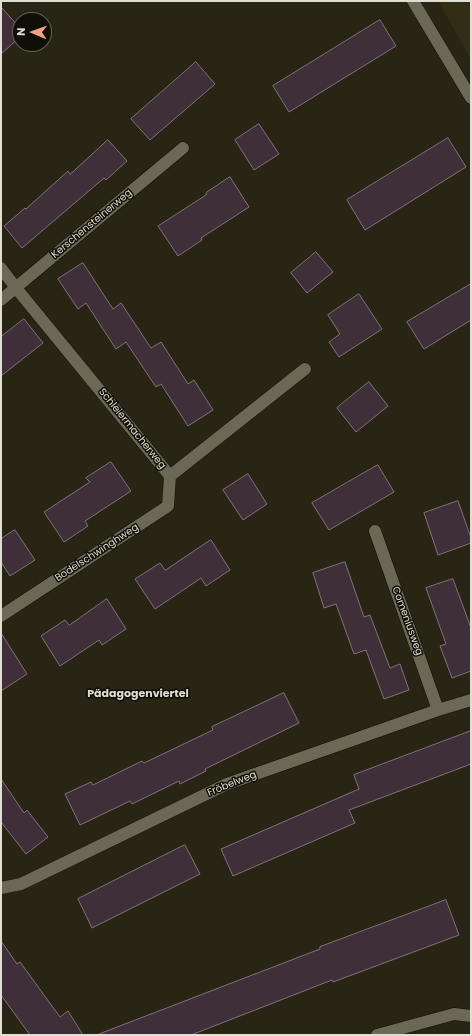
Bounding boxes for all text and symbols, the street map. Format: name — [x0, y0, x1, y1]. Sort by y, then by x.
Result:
north arrow — [12, 12, 52, 52]
text: N — [13, 27, 29, 36]
street label: Kerschensteinerweg — [49, 187, 135, 261]
street label: Schleiermacherweg — [96, 386, 168, 472]
street label: Bodelschwinghweg — [53, 522, 141, 584]
street label: Comeniusweg — [389, 585, 425, 657]
district label: Pädagogenviertel — [87, 687, 189, 701]
street label: Fröbelweg — [206, 769, 258, 799]

